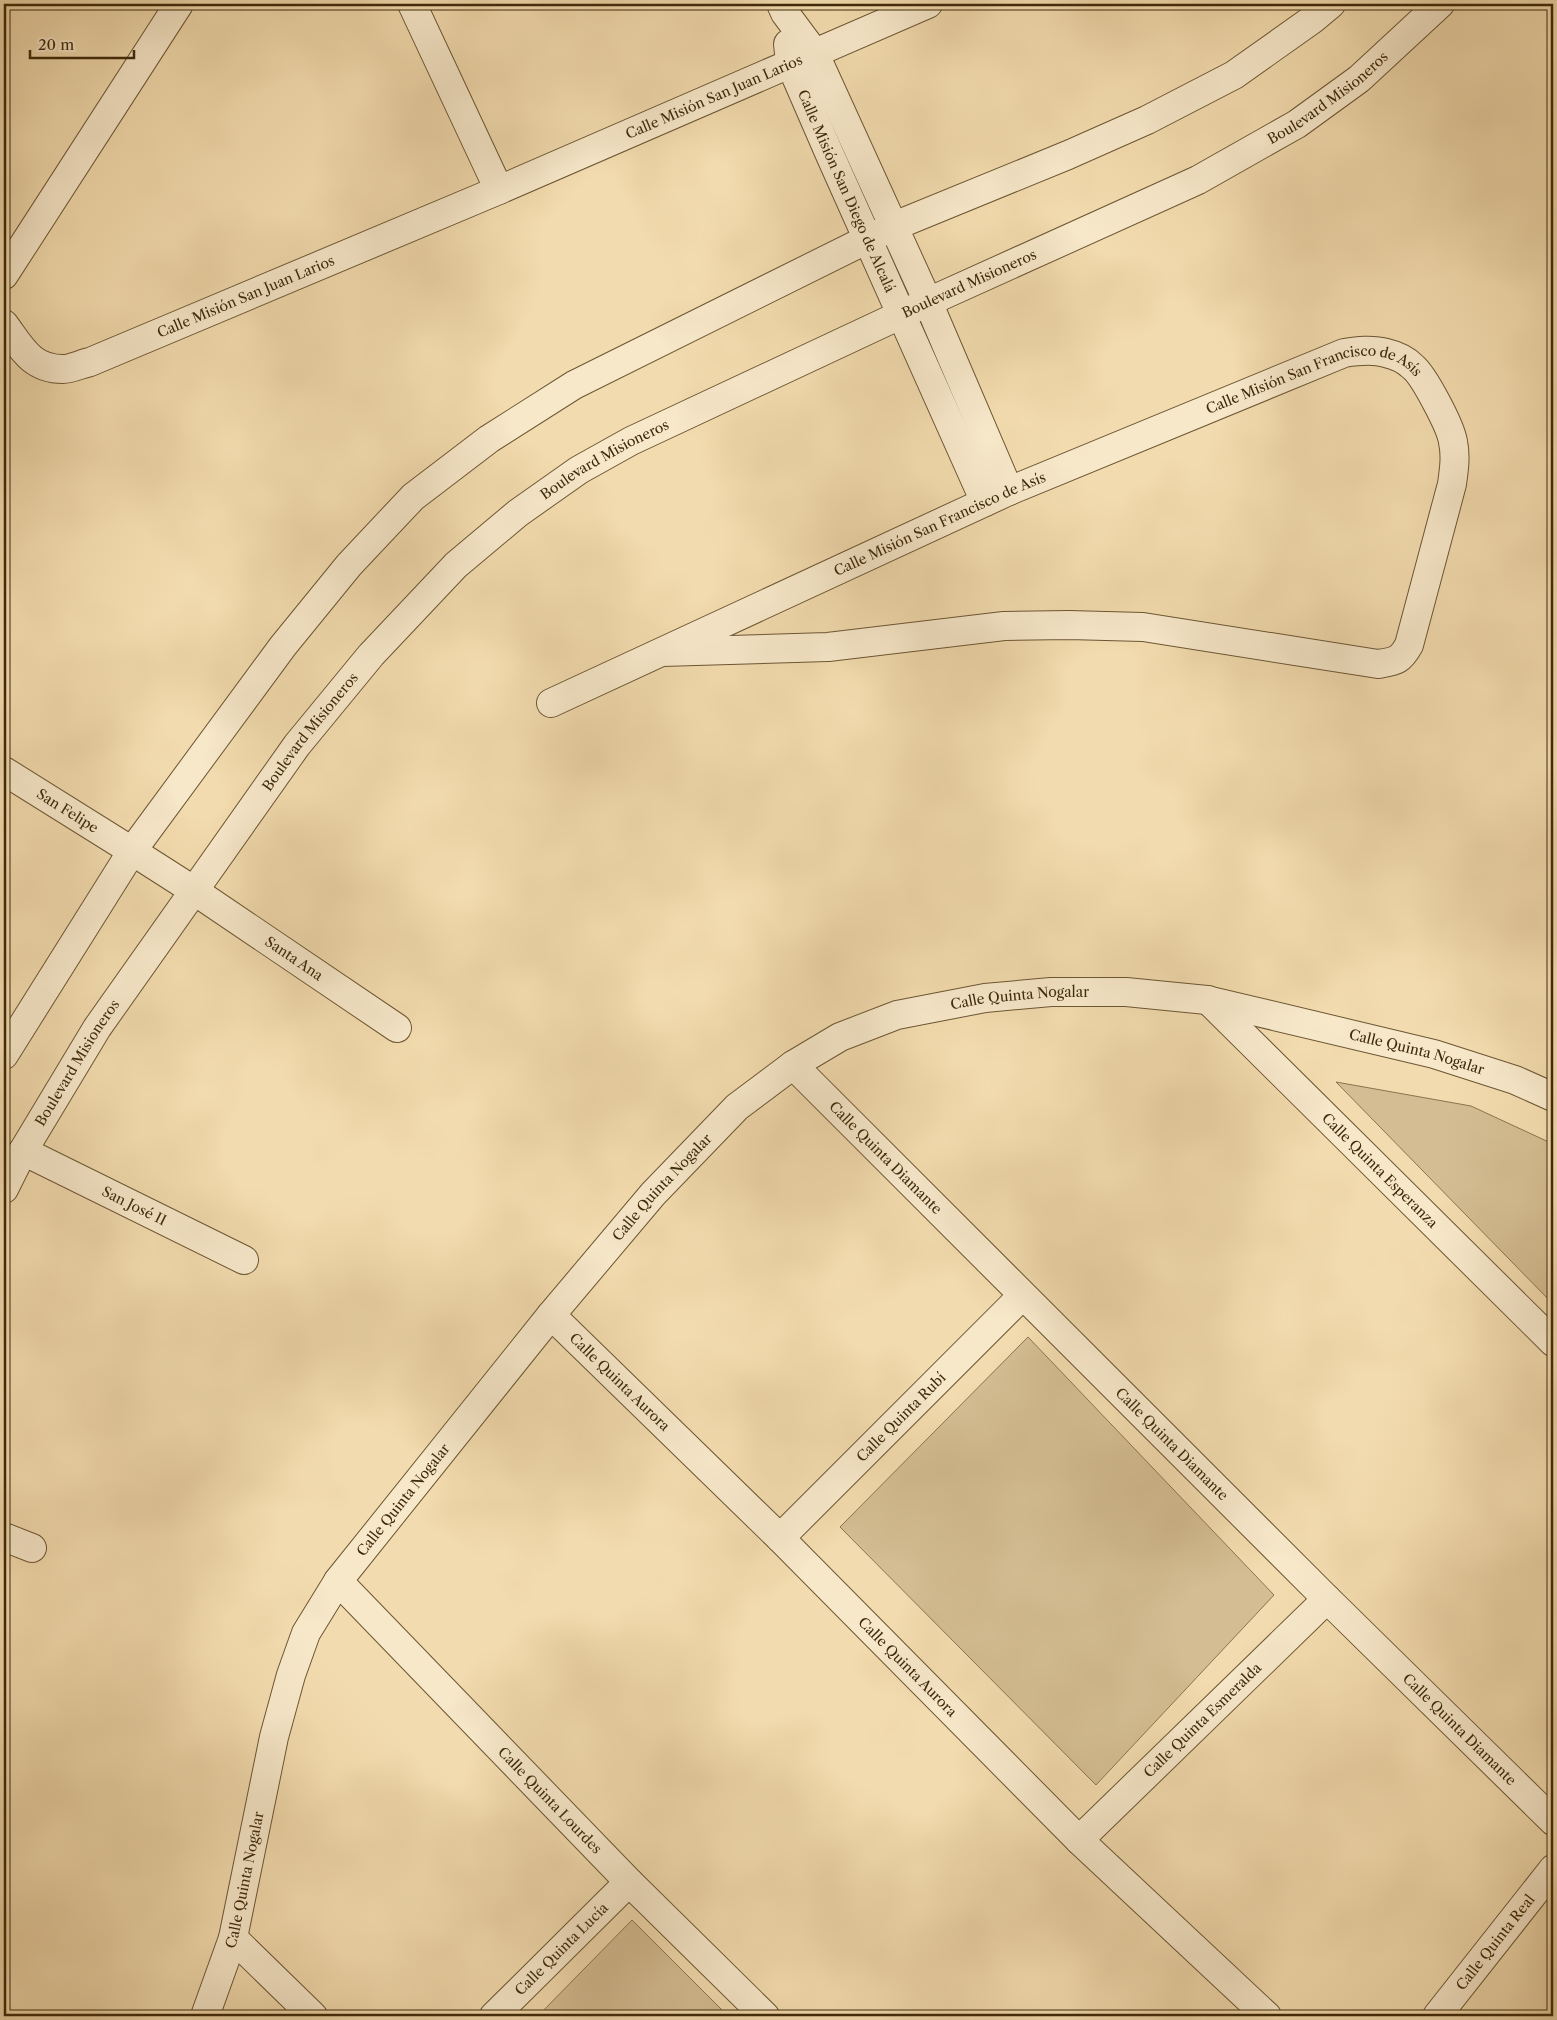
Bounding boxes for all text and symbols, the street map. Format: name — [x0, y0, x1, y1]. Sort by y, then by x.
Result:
scale bar — [30, 28, 134, 60]
text: 20 m — [38, 35, 74, 54]
street label: Boulevard Misioneros — [1264, 48, 1392, 148]
street label: Calle Misión San Juan Larios — [623, 51, 805, 143]
street label: Calle Misión San Diego de Alcalá — [794, 87, 899, 296]
street label: Boulevard Misioneros — [899, 245, 1039, 322]
street label: Calle Misión San Juan Larios — [154, 251, 337, 342]
street label: Calle Misión San Francisco de Asís — [1203, 342, 1426, 418]
street label: Boulevard Misioneros — [537, 416, 672, 503]
street label: Calle Misión San Francisco de Asís — [831, 468, 1048, 580]
street label: Boulevard Misioneros — [258, 669, 362, 795]
street label: San Felipe — [33, 785, 102, 837]
street label: Santa Ana — [262, 932, 327, 985]
street label: Calle Quinta Nogalar — [949, 983, 1089, 1013]
street label: Boulevard Misioneros — [31, 996, 123, 1129]
street label: Calle Quinta Nogalar — [1347, 1025, 1487, 1079]
street label: Calle Quinta Diamante — [825, 1097, 946, 1218]
street label: Calle Quinta Esperanza — [1318, 1109, 1442, 1232]
street label: Calle Quinta Nogalar — [608, 1130, 716, 1245]
street label: San José II — [99, 1182, 170, 1229]
street label: Calle Quinta Aurora — [566, 1329, 674, 1435]
street label: Calle Quinta Rubí — [853, 1369, 949, 1465]
street label: Calle Quinta Diamante — [1112, 1384, 1232, 1504]
street label: Calle Quinta Nogalar — [352, 1440, 454, 1560]
street label: Calle Quinta Aurora — [854, 1613, 961, 1721]
street label: Calle Quinta Esmeralda — [1140, 1658, 1265, 1781]
street label: Calle Quinta Diamante — [1399, 1669, 1520, 1789]
street label: Calle Quinta Lourdes — [494, 1743, 606, 1858]
street label: Calle Quinta Nogalar — [221, 1810, 268, 1951]
street label: Calle Quinta Real — [1452, 1891, 1539, 1994]
street label: Calle Quinta Lucía — [511, 1899, 612, 1999]

